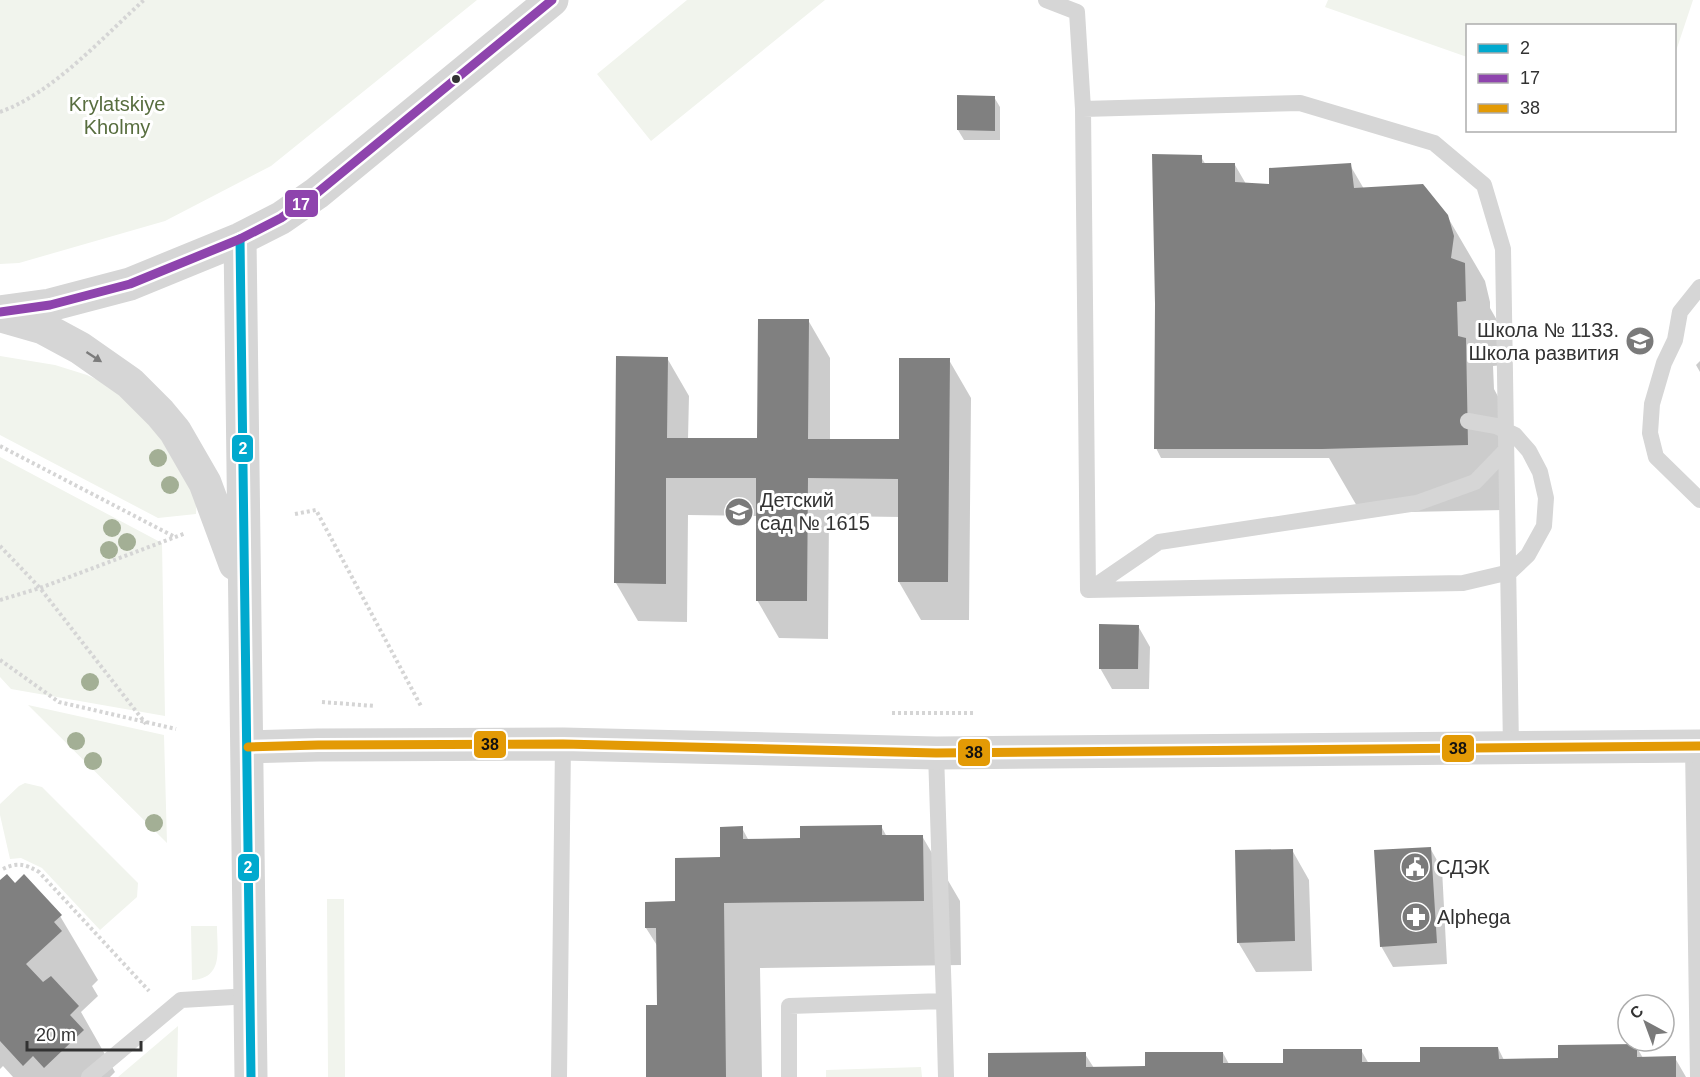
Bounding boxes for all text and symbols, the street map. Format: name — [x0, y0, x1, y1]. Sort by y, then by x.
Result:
legend — [1466, 24, 1676, 132]
text: 2 — [1520, 38, 1530, 58]
text: 17 — [1520, 68, 1540, 88]
unlabelled marker — [450, 73, 462, 85]
park label: Krylatskiye Kholmy — [69, 93, 165, 138]
text: 38 — [1520, 98, 1540, 118]
line badge: 17 — [284, 189, 319, 218]
text: 17 — [292, 196, 310, 213]
place label: Школа № 1133. Школа развития — [1469, 319, 1619, 364]
school or university icon: Школа № 1133. Школа развития — [1624, 325, 1656, 357]
one-way arrow — [85, 351, 101, 363]
line badge: 2 — [231, 434, 254, 463]
text: 2 — [239, 440, 248, 457]
place label: Детский сад № 1615 — [760, 489, 870, 534]
school or university icon: Детский сад № 1615 — [723, 496, 755, 528]
line badge: 38 — [473, 730, 507, 759]
line badge: 38 — [1441, 734, 1475, 763]
text: 38 — [481, 736, 499, 753]
line badge: 38 — [957, 738, 991, 767]
text: 38 — [1449, 740, 1467, 757]
text: 38 — [965, 744, 983, 761]
public building icon: СДЭК — [1399, 851, 1431, 883]
line badge: 2 — [237, 853, 260, 882]
place label: СДЭК — [1436, 856, 1490, 878]
text: 2 — [244, 859, 253, 876]
pharmacy icon: Alphega — [1400, 901, 1432, 933]
place label: Alphega — [1437, 906, 1511, 928]
north arrow — [1616, 993, 1676, 1053]
text: С — [1627, 1002, 1647, 1022]
scale bar — [27, 1014, 141, 1052]
text: 20 m — [36, 1025, 76, 1045]

